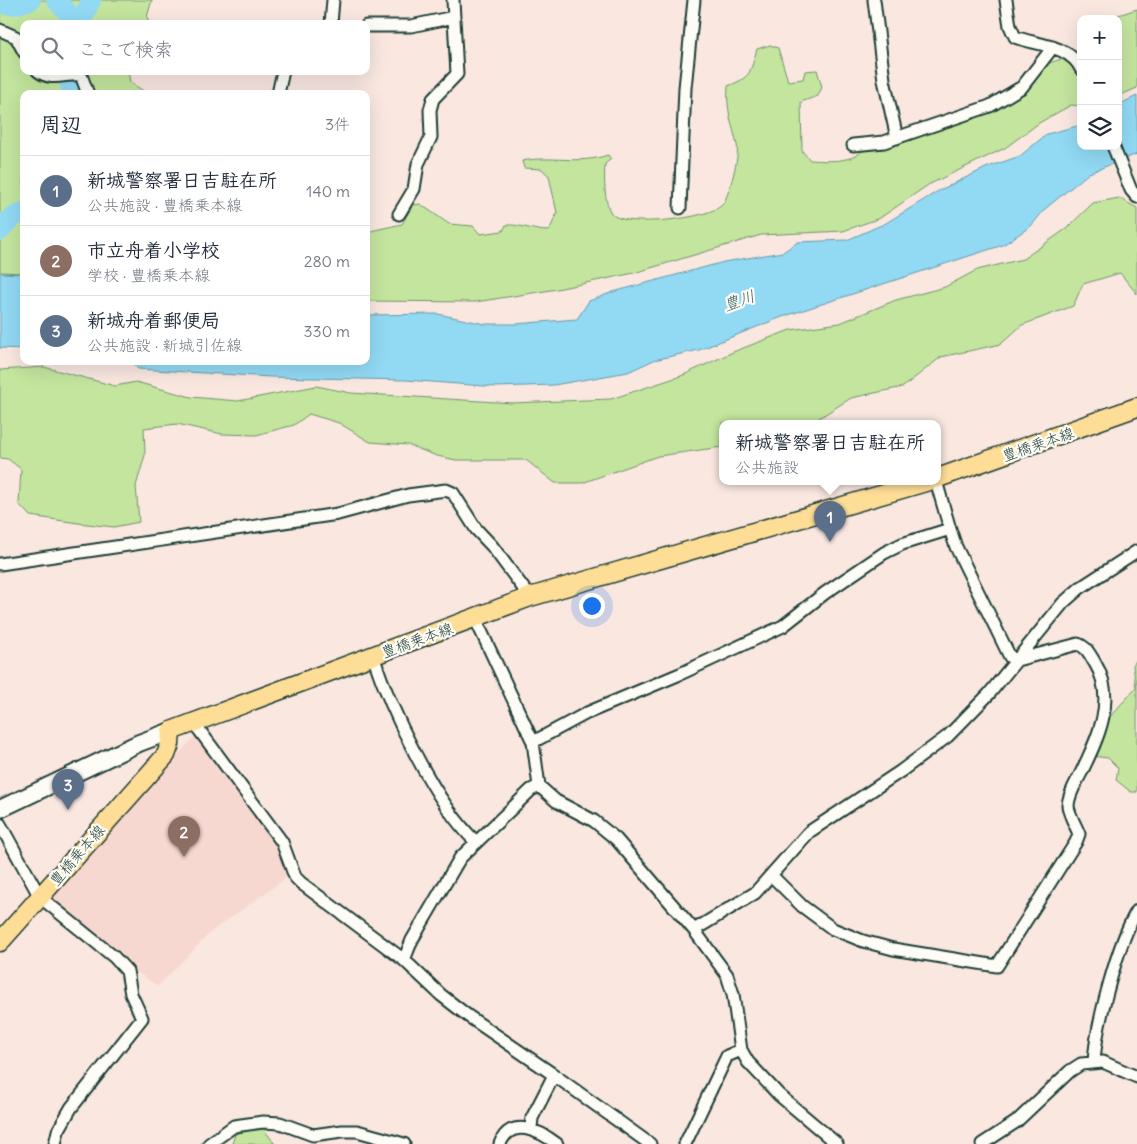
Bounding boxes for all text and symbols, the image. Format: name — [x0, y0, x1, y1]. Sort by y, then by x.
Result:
map controls — [1077, 15, 1122, 150]
button: + — [1077, 15, 1122, 60]
search box — [20, 20, 370, 75]
icon: search — [38, 34, 66, 62]
text: ここで検索 — [78, 37, 173, 61]
button: − — [1077, 60, 1122, 105]
button: layers — [1077, 105, 1122, 150]
text: 周辺 — [40, 111, 82, 138]
text: 3件 — [325, 114, 350, 134]
text: 新城警察署日吉駐在所 — [87, 168, 277, 192]
text: 1 — [53, 181, 59, 201]
text: 140 m — [306, 181, 350, 201]
text: 公共施設 · 豊橋乗本線 — [87, 195, 242, 215]
text: 市立舟着小学校 — [87, 238, 220, 262]
text: 2 — [52, 251, 60, 271]
text: 280 m — [304, 251, 350, 271]
text: 学校 · 豊橋乗本線 — [87, 265, 210, 285]
water label: 豊川 — [721, 285, 757, 315]
text: 新城舟着郵便局 — [87, 308, 220, 332]
text: 3 — [51, 321, 61, 341]
text: 330 m — [303, 321, 350, 341]
text: 公共施設 · 新城引佐線 — [87, 335, 242, 355]
popup — [719, 420, 941, 485]
street label: 豊橋乗本線 — [999, 423, 1077, 465]
text: 新城警察署日吉駐在所 — [735, 430, 925, 454]
text: 公共施設 — [735, 457, 799, 477]
pin: 1 — [814, 501, 846, 542]
your location — [579, 593, 605, 619]
street label: 豊橋乗本線 — [379, 618, 455, 662]
pin: 3 — [52, 769, 84, 810]
pin: 2 — [168, 816, 200, 857]
street label: 豊橋乗本線 — [45, 820, 109, 890]

